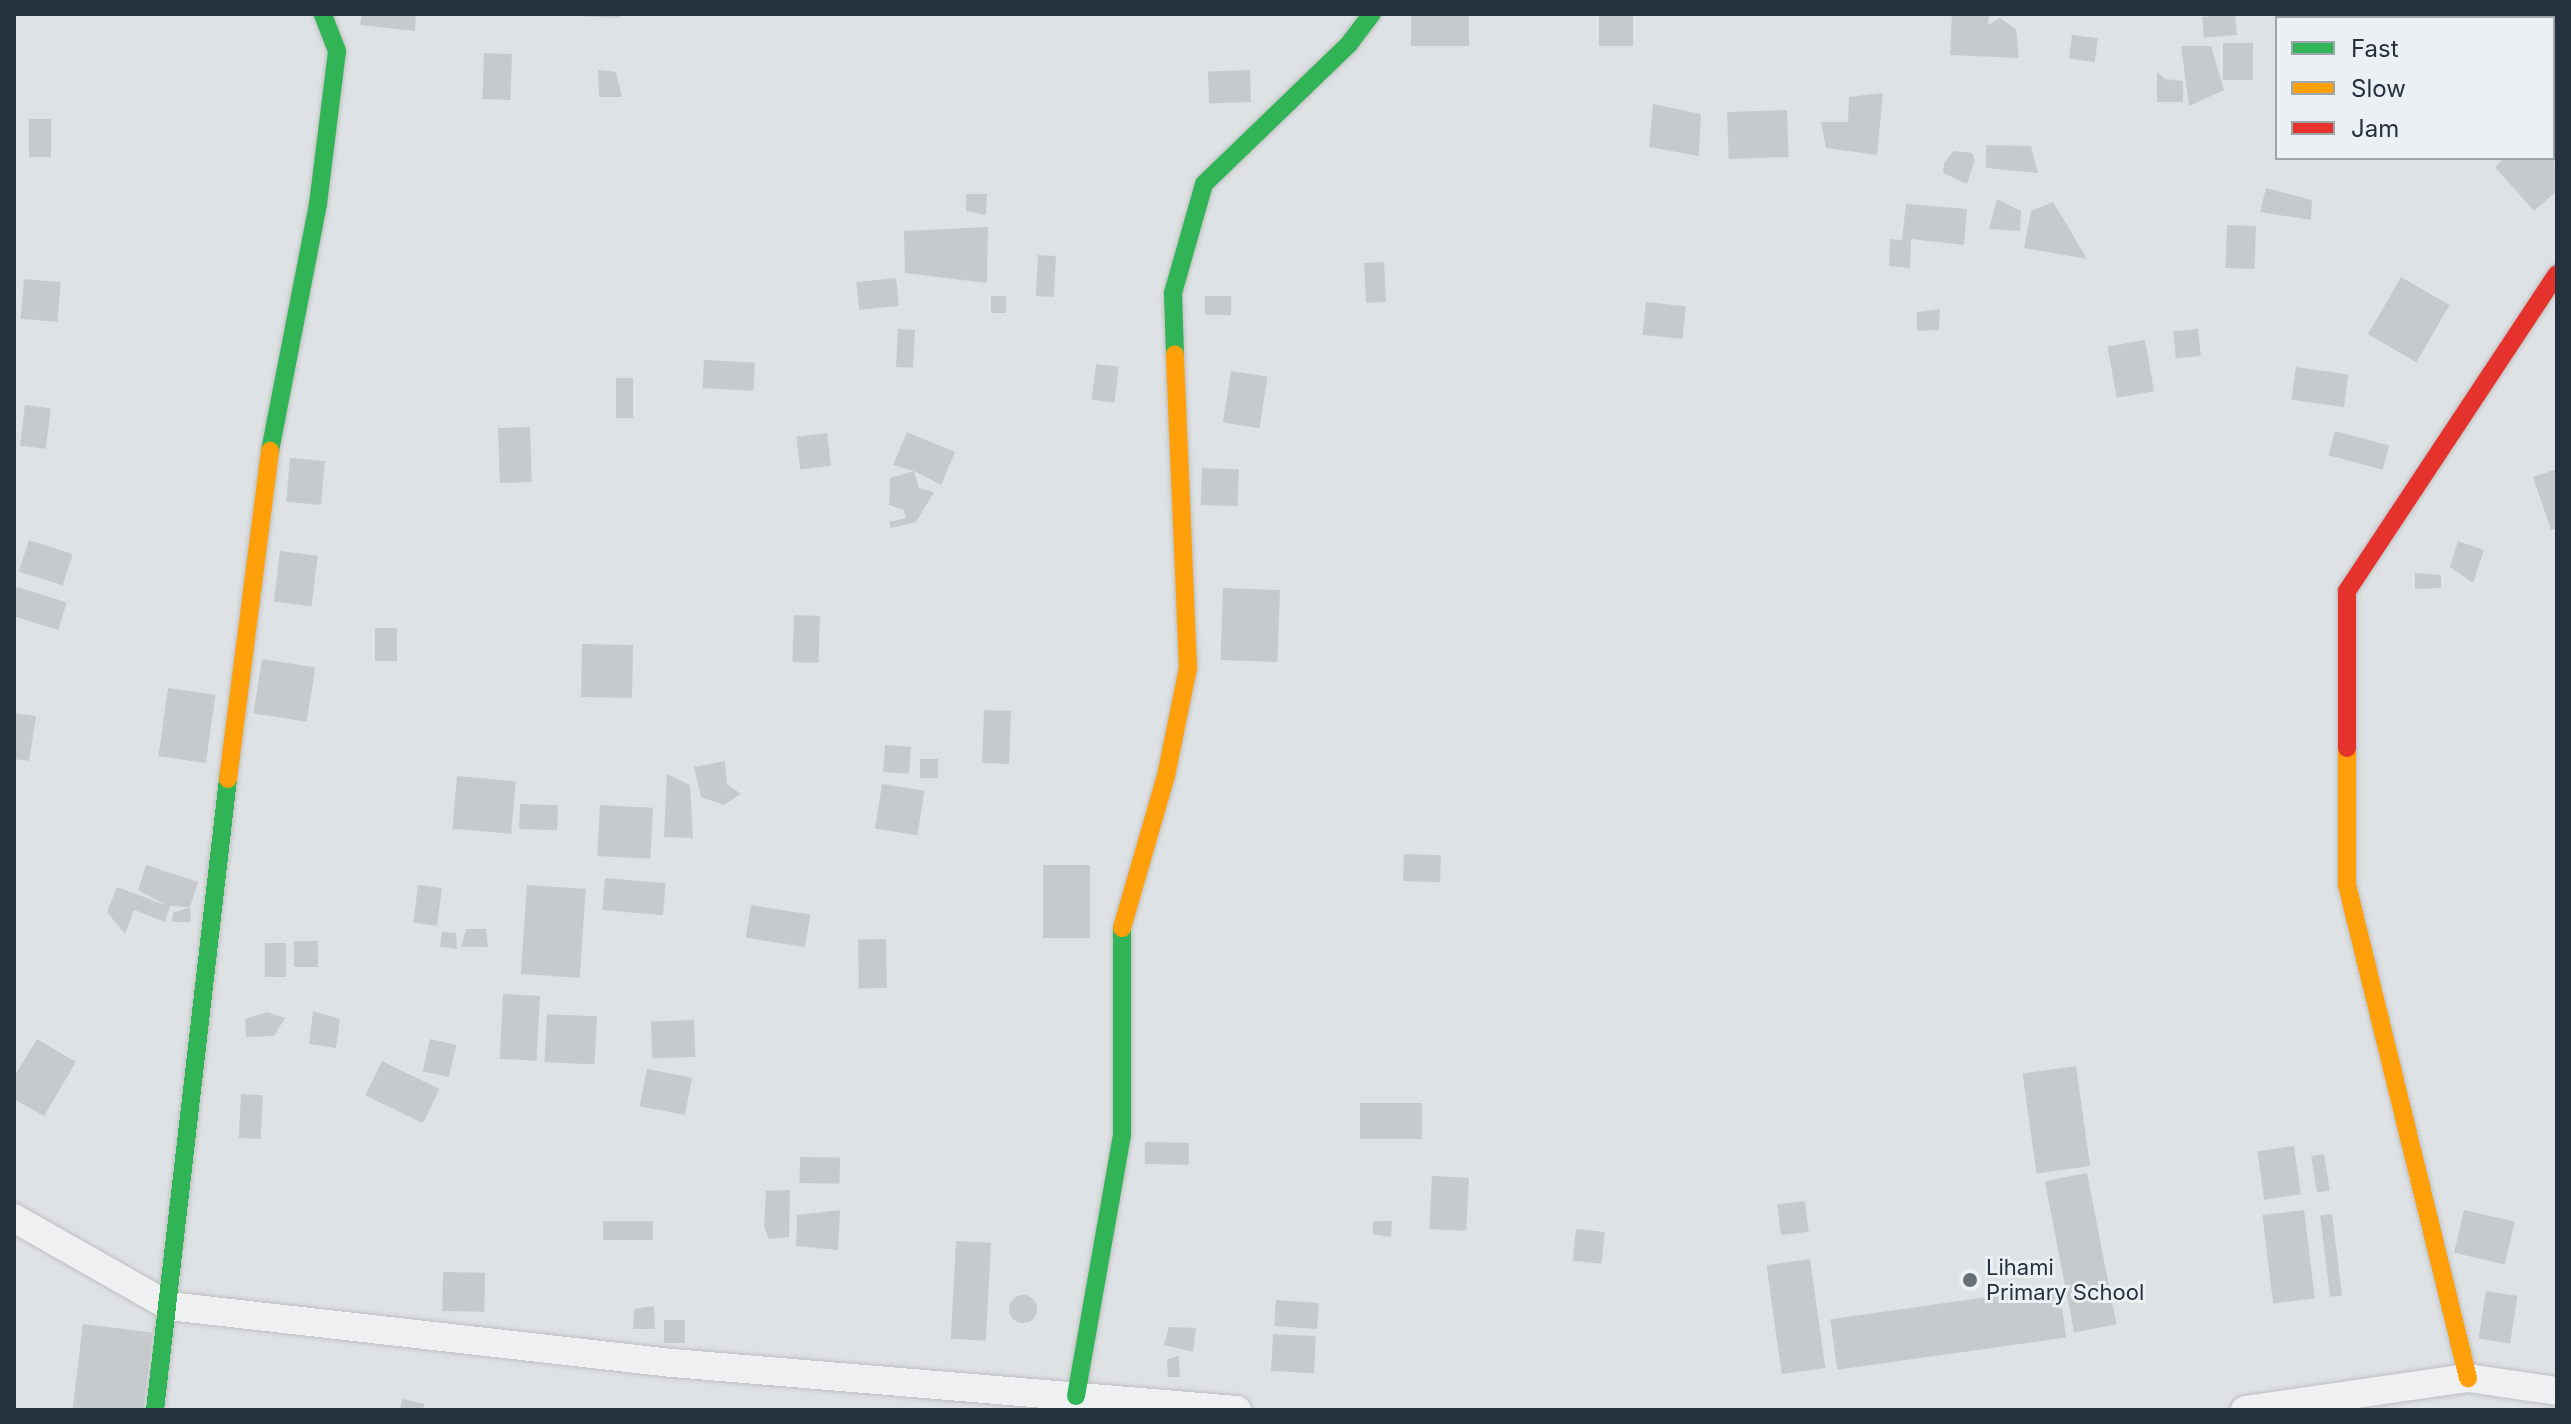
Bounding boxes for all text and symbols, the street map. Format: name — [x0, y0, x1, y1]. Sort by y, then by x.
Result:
legend — [2275, 16, 2555, 160]
text: Fast — [2351, 34, 2399, 63]
text: Slow — [2351, 74, 2406, 103]
text: Jam — [2351, 114, 2399, 143]
place label: Lihami Primary School — [1986, 1254, 2144, 1306]
marker: Lihami Primary School — [1961, 1271, 1979, 1289]

